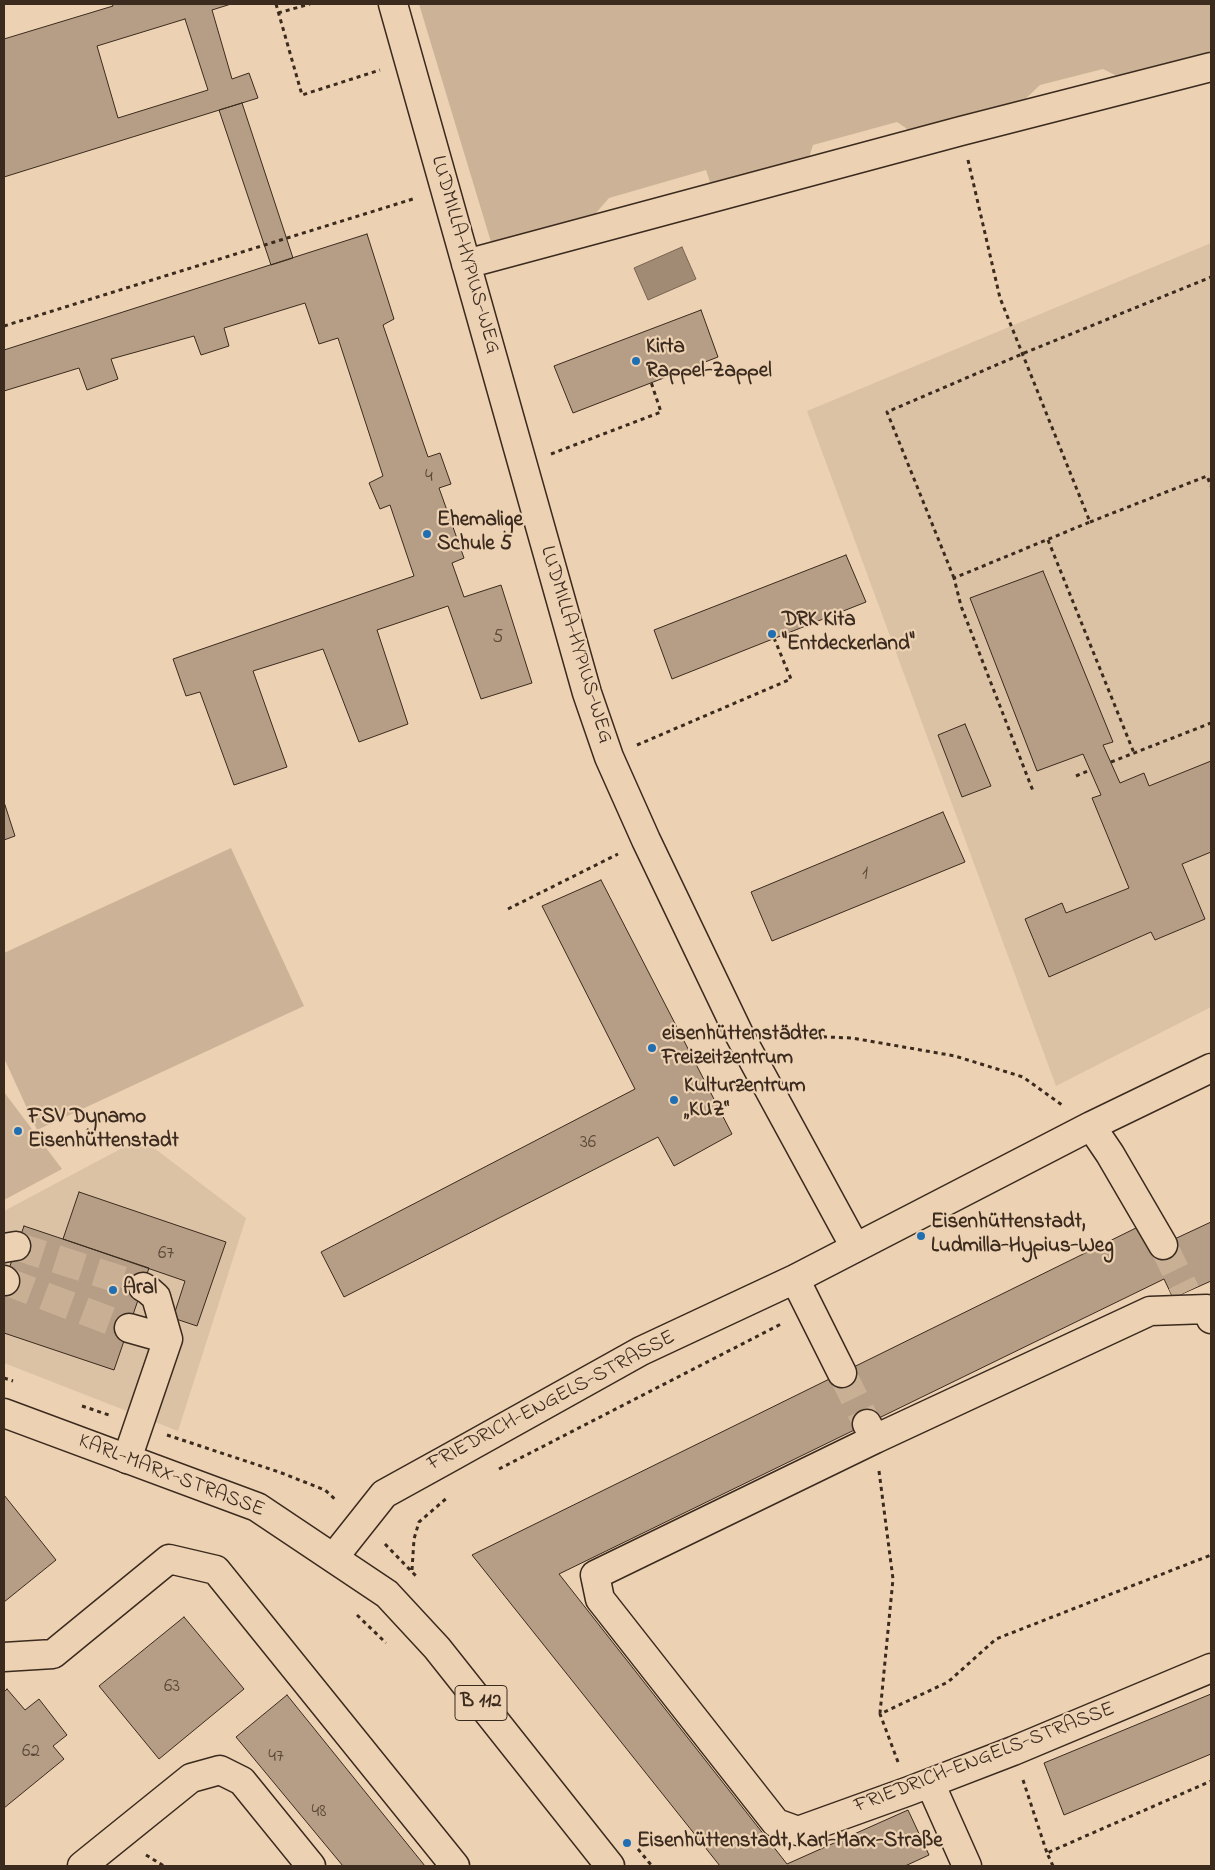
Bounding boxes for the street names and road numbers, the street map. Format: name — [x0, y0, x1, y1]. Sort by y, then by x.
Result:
street label: LUDMILLA-HYPIUS-WEG — [424, 153, 504, 357]
street label: LUDMILLA-HYPIUS-WEG — [533, 543, 617, 747]
street label: FRIEDRICH-ENGELS-STRASSE — [424, 1326, 680, 1478]
street label: KARL-MARX-STRASSE — [74, 1430, 268, 1524]
road number: B 112 — [455, 1686, 507, 1720]
street label: FRIEDRICH-ENGELS-STRASSE — [851, 1698, 1119, 1820]

